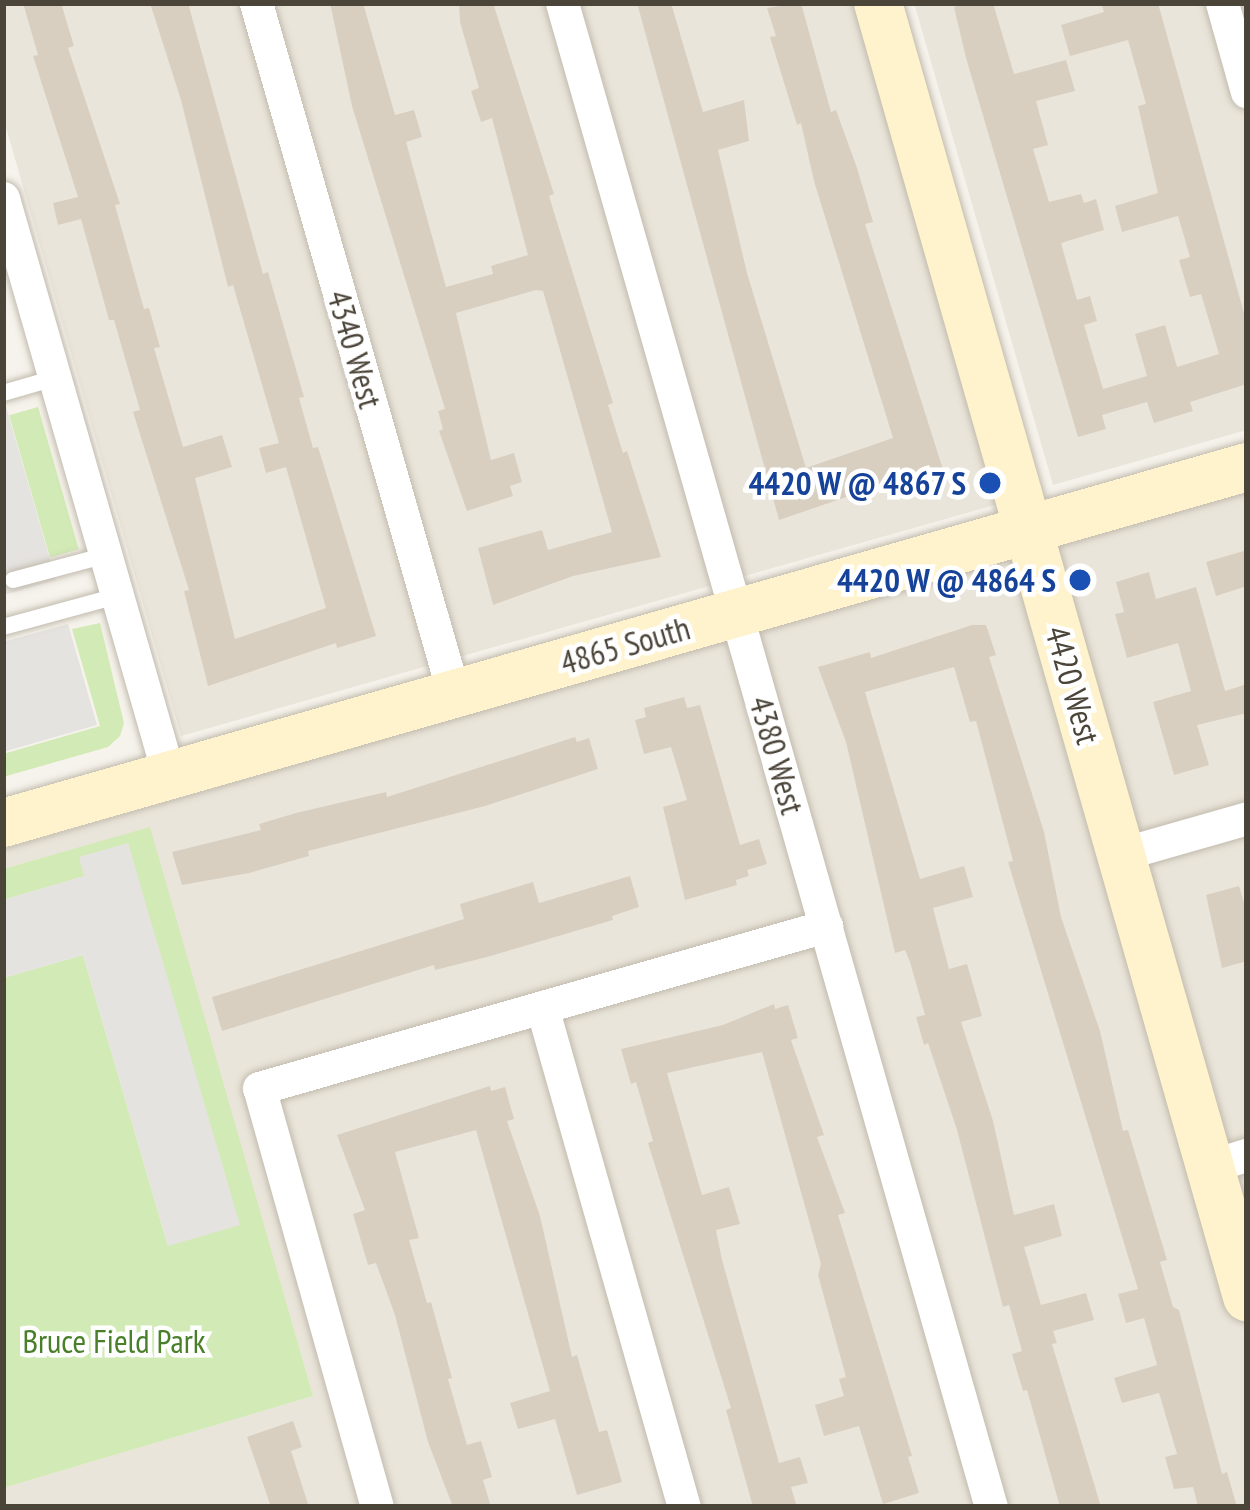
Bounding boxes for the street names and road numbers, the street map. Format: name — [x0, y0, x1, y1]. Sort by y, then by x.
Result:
street label: 4340 West — [319, 285, 391, 413]
street label: 4865 South — [556, 608, 694, 682]
street label: 4420 West — [1037, 621, 1109, 749]
street label: 4380 West — [741, 691, 813, 819]

